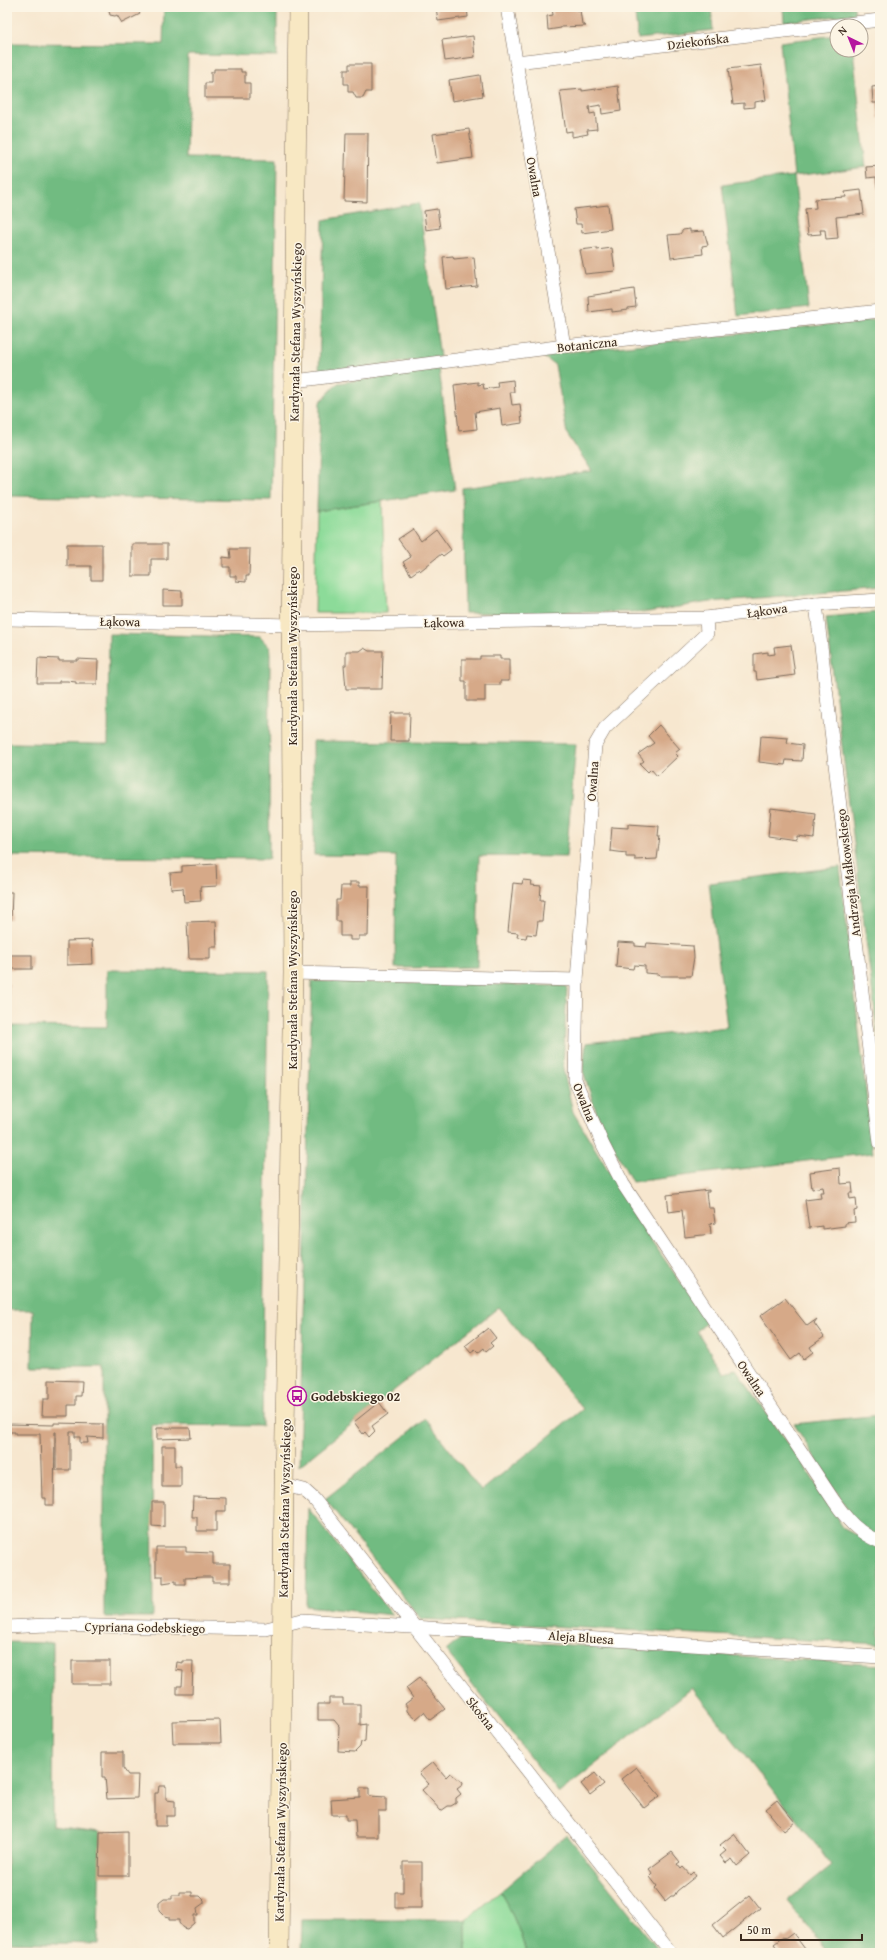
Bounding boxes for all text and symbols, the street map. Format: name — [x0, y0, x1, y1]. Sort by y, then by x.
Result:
north arrow — [829, 18, 869, 58]
text: N — [834, 22, 851, 39]
street label: Dziekońska — [666, 28, 731, 55]
street label: Owalna — [522, 156, 547, 199]
street label: Kardynała Stefana Wyszyńskiego — [284, 242, 307, 422]
street label: Botaniczna — [556, 332, 619, 357]
street label: Kardynała Stefana Wyszyńskiego — [283, 566, 302, 746]
street label: Łąkowa — [746, 598, 789, 623]
street label: Łąkowa — [100, 612, 141, 631]
street label: Łąkowa — [424, 613, 465, 632]
street label: Owalna — [582, 759, 603, 802]
street label: Andrzeja Małkowskiego — [831, 807, 866, 938]
street label: Kardynała Stefana Wyszyńskiego — [283, 890, 302, 1070]
street label: Owalna — [568, 1080, 601, 1125]
street label: Owalna — [732, 1356, 771, 1401]
bus stop icon: Godebskiego 02 — [286, 1385, 308, 1407]
place label: Godebskiego 02 — [311, 1387, 401, 1406]
street label: Kardynała Stefana Wyszyńskiego — [273, 1418, 296, 1598]
street label: Cypriana Godebskiego — [84, 1617, 206, 1638]
street label: Aleja Bluesa — [548, 1626, 615, 1649]
street label: Skośna — [461, 1693, 500, 1735]
street label: Kardynała Stefana Wyszyńskiego — [269, 1742, 292, 1922]
scale bar — [741, 1916, 862, 1942]
text: 50 m — [747, 1921, 771, 1938]

